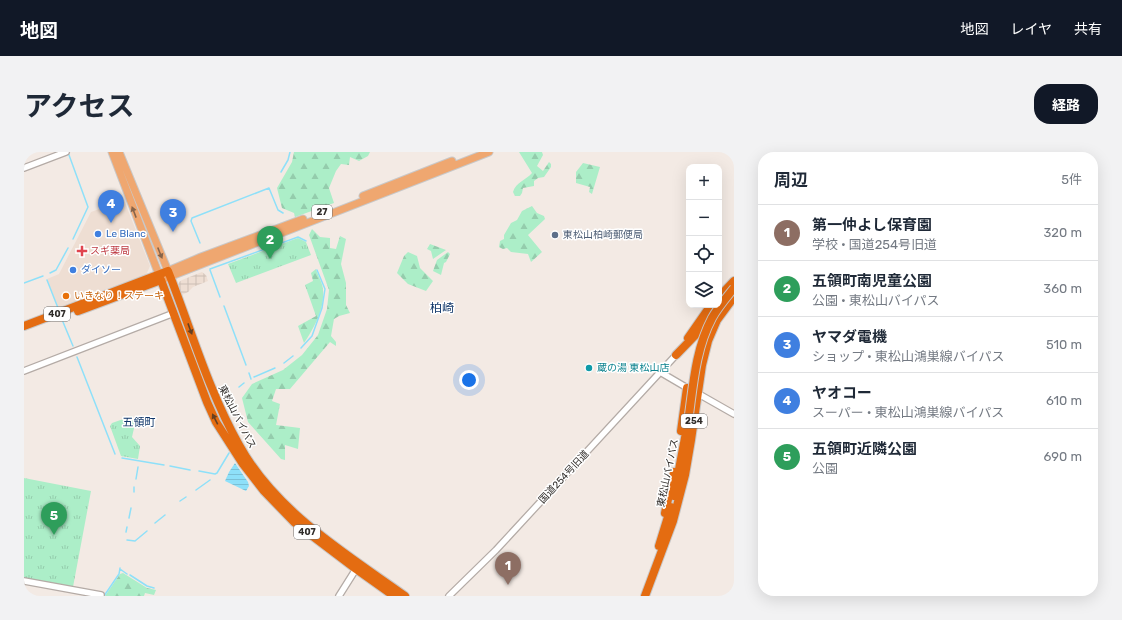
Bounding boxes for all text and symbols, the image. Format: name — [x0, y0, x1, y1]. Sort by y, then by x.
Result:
text: 地図 — [20, 19, 58, 42]
text: 地図 — [960, 21, 988, 38]
text: レイヤ — [1010, 21, 1052, 38]
text: 共有 — [1074, 21, 1102, 38]
button: 経路 — [1034, 84, 1098, 124]
text: アクセス — [24, 90, 135, 123]
map controls — [686, 164, 722, 308]
button: + — [686, 164, 722, 200]
text: 周辺 — [774, 170, 808, 190]
text: 5件 — [1061, 172, 1082, 187]
pin: 4 — [98, 190, 124, 223]
pin: 3 — [160, 199, 186, 232]
button: − — [686, 200, 722, 236]
road number: 27 — [312, 205, 332, 219]
one-way arrow — [131, 206, 137, 218]
text: 第一仲よし保育園 — [812, 216, 932, 234]
text: 1 — [784, 225, 790, 240]
text: 320 m — [1044, 225, 1082, 240]
pin: 2 — [257, 226, 283, 259]
place label: Le Blanc — [106, 228, 146, 240]
marker: Le Blanc — [93, 229, 103, 239]
place label: 東松山柏崎郵便局 — [563, 229, 643, 241]
marker: 東松山柏崎郵便局 — [550, 230, 560, 240]
button: locate — [686, 236, 722, 272]
text: 学校 · 国道254号旧道 — [812, 237, 937, 252]
place label: スギ薬局 — [90, 245, 130, 257]
marker: スギ薬局 — [77, 246, 87, 256]
one-way arrow — [158, 247, 164, 259]
place label: ダイソー — [81, 264, 121, 276]
marker: ダイソー — [68, 265, 78, 275]
button: layers — [686, 272, 722, 308]
text: 五領町南児童公園 — [812, 272, 932, 290]
text: 2 — [783, 281, 791, 296]
text: 360 m — [1043, 281, 1082, 296]
place label: いきなり！ステーキ — [74, 290, 164, 302]
marker: いきなり！ステーキ — [61, 291, 71, 301]
text: 公園 · 東松山バイパス — [812, 293, 939, 308]
district label: 柏崎 — [430, 301, 454, 315]
road number: 407 — [44, 307, 70, 321]
one-way arrow — [187, 323, 193, 335]
text: ヤマダ電機 — [812, 328, 887, 346]
text: 3 — [783, 337, 791, 352]
text: 510 m — [1046, 337, 1082, 352]
text: ショップ · 東松山鴻巣線バイパス — [812, 349, 1004, 364]
place label: 蔵の湯 東松山店 — [597, 362, 669, 374]
marker: 蔵の湯 東松山店 — [584, 363, 594, 373]
your location — [459, 370, 479, 390]
street label: 東松山バイパス — [216, 383, 258, 451]
text: ヤオコー — [812, 384, 872, 402]
text: 4 — [783, 393, 791, 408]
text: 610 m — [1046, 393, 1082, 408]
text: スーパー · 東松山鴻巣線バイパス — [812, 405, 1004, 420]
one-way arrow — [212, 413, 219, 425]
road number: 254 — [681, 414, 707, 428]
district label: 五領町 — [123, 416, 156, 429]
street label: 東松山バイパス — [655, 438, 681, 508]
text: 五領町近隣公園 — [812, 440, 917, 458]
street label: 国道254号旧道 — [536, 448, 592, 506]
text: 5 — [783, 449, 791, 464]
text: 690 m — [1043, 449, 1082, 464]
text: 公園 — [812, 461, 838, 476]
pin: 5 — [41, 502, 67, 535]
road number: 407 — [294, 525, 320, 539]
pin: 1 — [495, 552, 521, 585]

